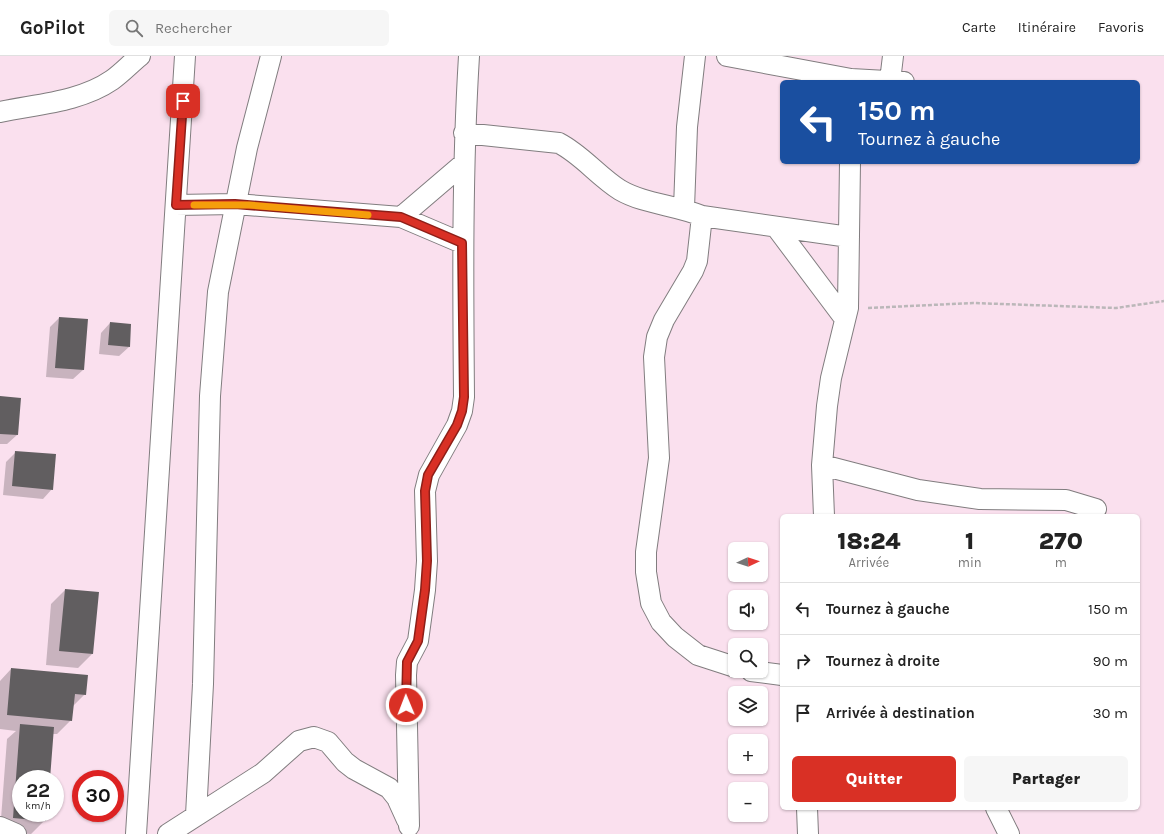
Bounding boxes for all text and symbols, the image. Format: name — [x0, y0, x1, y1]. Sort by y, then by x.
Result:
search box — [109, 10, 389, 46]
text: GoPilot — [20, 17, 85, 39]
icon: search — [123, 17, 145, 39]
text: Rechercher — [155, 19, 232, 37]
text: Carte — [962, 19, 996, 36]
text: Itinéraire — [1018, 19, 1076, 36]
text: Favoris — [1098, 19, 1144, 36]
pin — [166, 84, 200, 118]
icon: arrive — [172, 90, 194, 112]
text: 150 m — [858, 94, 936, 127]
icon: left — [792, 96, 844, 148]
text: Tournez à gauche — [858, 128, 1000, 150]
text: 18:24 — [837, 527, 901, 555]
text: 1 — [965, 527, 974, 555]
text: 270 — [1039, 527, 1083, 555]
north arrow — [728, 542, 768, 582]
map controls — [728, 542, 768, 822]
text: Arrivée — [849, 555, 889, 570]
text: min — [958, 555, 982, 570]
text: m — [1055, 555, 1067, 570]
button: sound — [728, 590, 768, 630]
icon: left — [792, 598, 814, 620]
text: Tournez à gauche — [826, 600, 950, 618]
text: 150 m — [1088, 600, 1128, 618]
button: search — [728, 638, 768, 678]
icon: right — [792, 650, 814, 672]
text: Tournez à droite — [826, 652, 940, 670]
text: 90 m — [1093, 652, 1128, 670]
position arrow — [385, 684, 427, 726]
button: layers — [728, 686, 768, 726]
icon: arrive — [792, 702, 814, 724]
text: Arrivée à destination — [826, 704, 975, 722]
text: 30 m — [1093, 704, 1128, 722]
button: + — [728, 734, 768, 774]
button: Quitter — [792, 756, 956, 802]
button: Partager — [964, 756, 1128, 802]
speed limit sign: 30 — [72, 770, 124, 822]
text: 22 — [26, 779, 50, 802]
button: − — [728, 782, 768, 822]
text: km/h — [25, 800, 51, 812]

